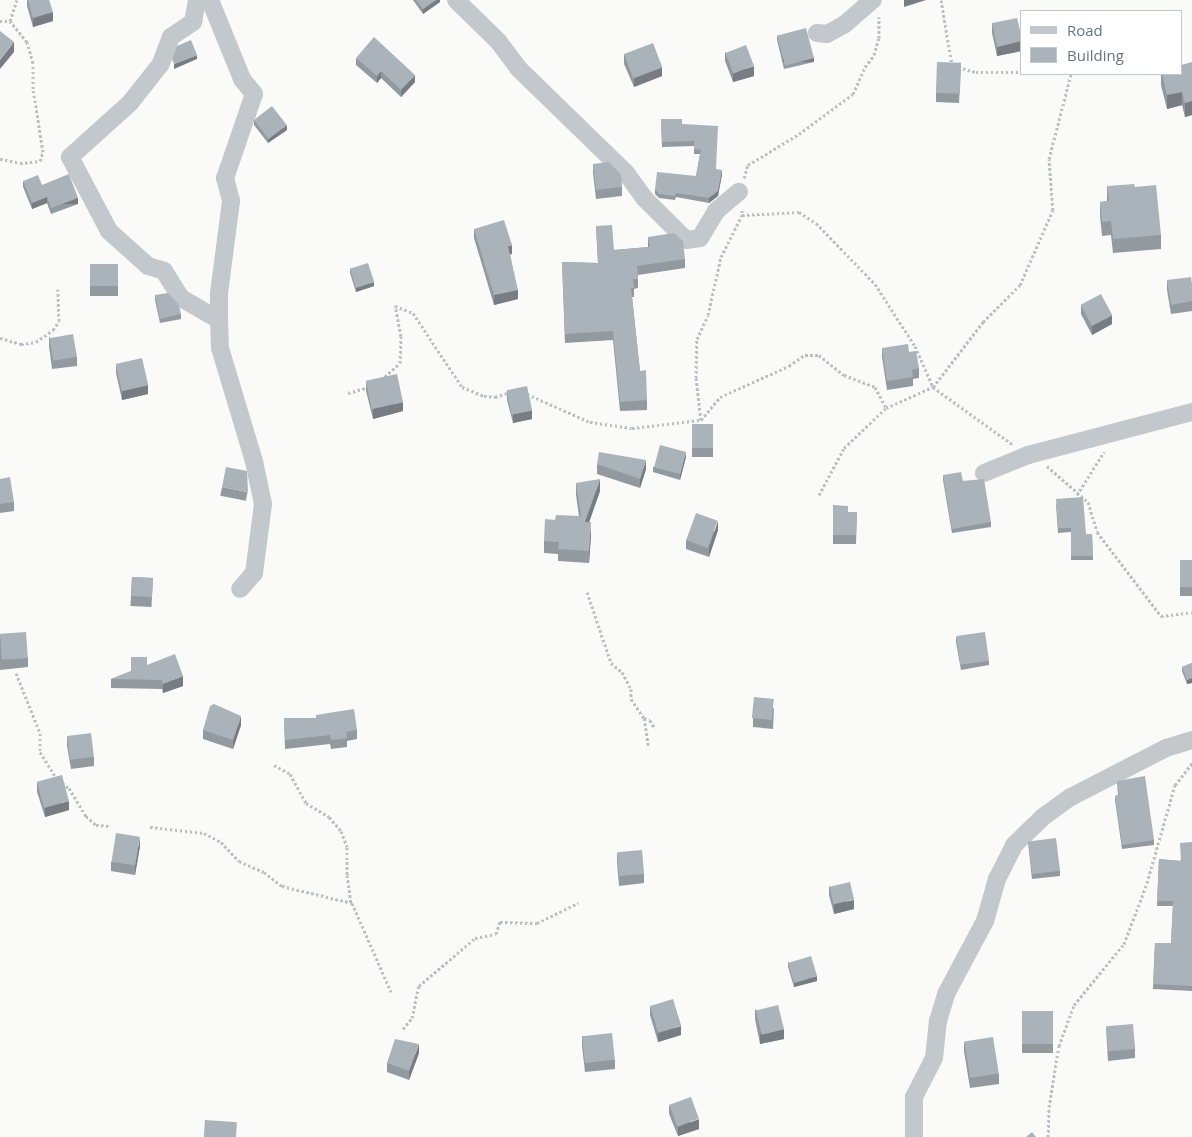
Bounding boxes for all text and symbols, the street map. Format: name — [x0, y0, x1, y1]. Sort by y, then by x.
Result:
legend — [1020, 10, 1182, 75]
text: Road — [1067, 20, 1103, 40]
text: Building — [1067, 45, 1124, 65]

